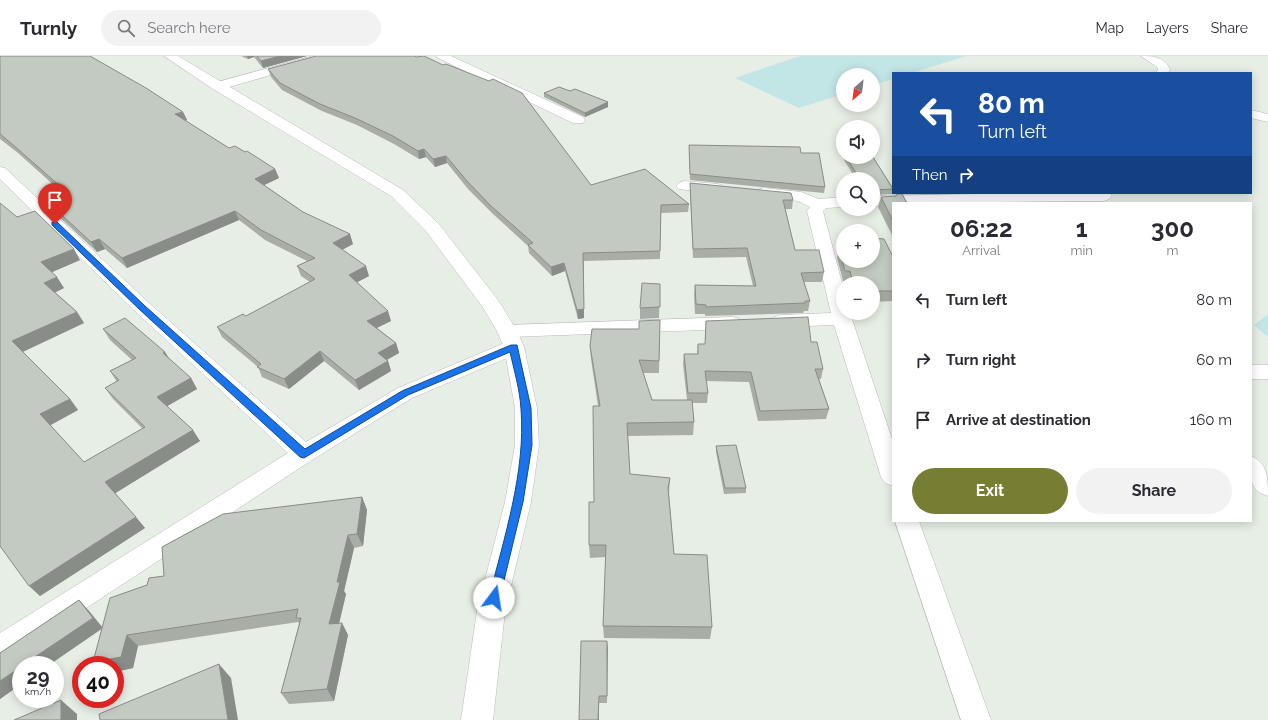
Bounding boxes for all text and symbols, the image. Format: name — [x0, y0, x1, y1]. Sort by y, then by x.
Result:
search box — [101, 10, 381, 46]
text: Turnly — [20, 17, 77, 39]
icon: search — [115, 17, 137, 39]
text: Search here — [147, 19, 231, 37]
text: Map — [1096, 20, 1124, 36]
text: Layers — [1146, 20, 1189, 36]
text: Share — [1211, 20, 1248, 36]
north arrow — [836, 68, 880, 112]
map controls — [836, 68, 880, 320]
text: 80 m — [978, 87, 1045, 120]
icon: left — [912, 88, 964, 140]
button: sound — [836, 120, 880, 164]
text: Turn left — [978, 121, 1047, 142]
icon: right — [955, 164, 977, 186]
text: Then — [912, 166, 947, 184]
button: search — [836, 172, 880, 216]
pin — [38, 183, 72, 224]
icon: arrive — [44, 189, 66, 211]
text: 06:22 — [950, 214, 1012, 243]
text: 1 — [1076, 214, 1088, 243]
text: 300 — [1151, 214, 1194, 243]
button: + — [836, 224, 880, 268]
text: Arrival — [962, 243, 1000, 258]
text: min — [1071, 243, 1093, 258]
text: m — [1166, 243, 1178, 258]
button: − — [836, 276, 880, 320]
icon: left — [912, 289, 934, 311]
text: Turn left — [946, 291, 1007, 309]
text: 80 m — [1196, 291, 1232, 309]
icon: right — [912, 349, 934, 371]
text: Turn right — [946, 351, 1016, 369]
text: 60 m — [1196, 351, 1232, 369]
icon: arrive — [912, 409, 934, 431]
text: Arrive at destination — [946, 411, 1091, 429]
text: 160 m — [1190, 411, 1232, 429]
button: Exit — [912, 468, 1068, 514]
button: Share — [1076, 468, 1232, 514]
position arrow — [473, 577, 515, 619]
speed limit sign: 40 — [72, 656, 124, 708]
text: 29 — [26, 665, 50, 689]
text: km/h — [25, 686, 51, 697]

